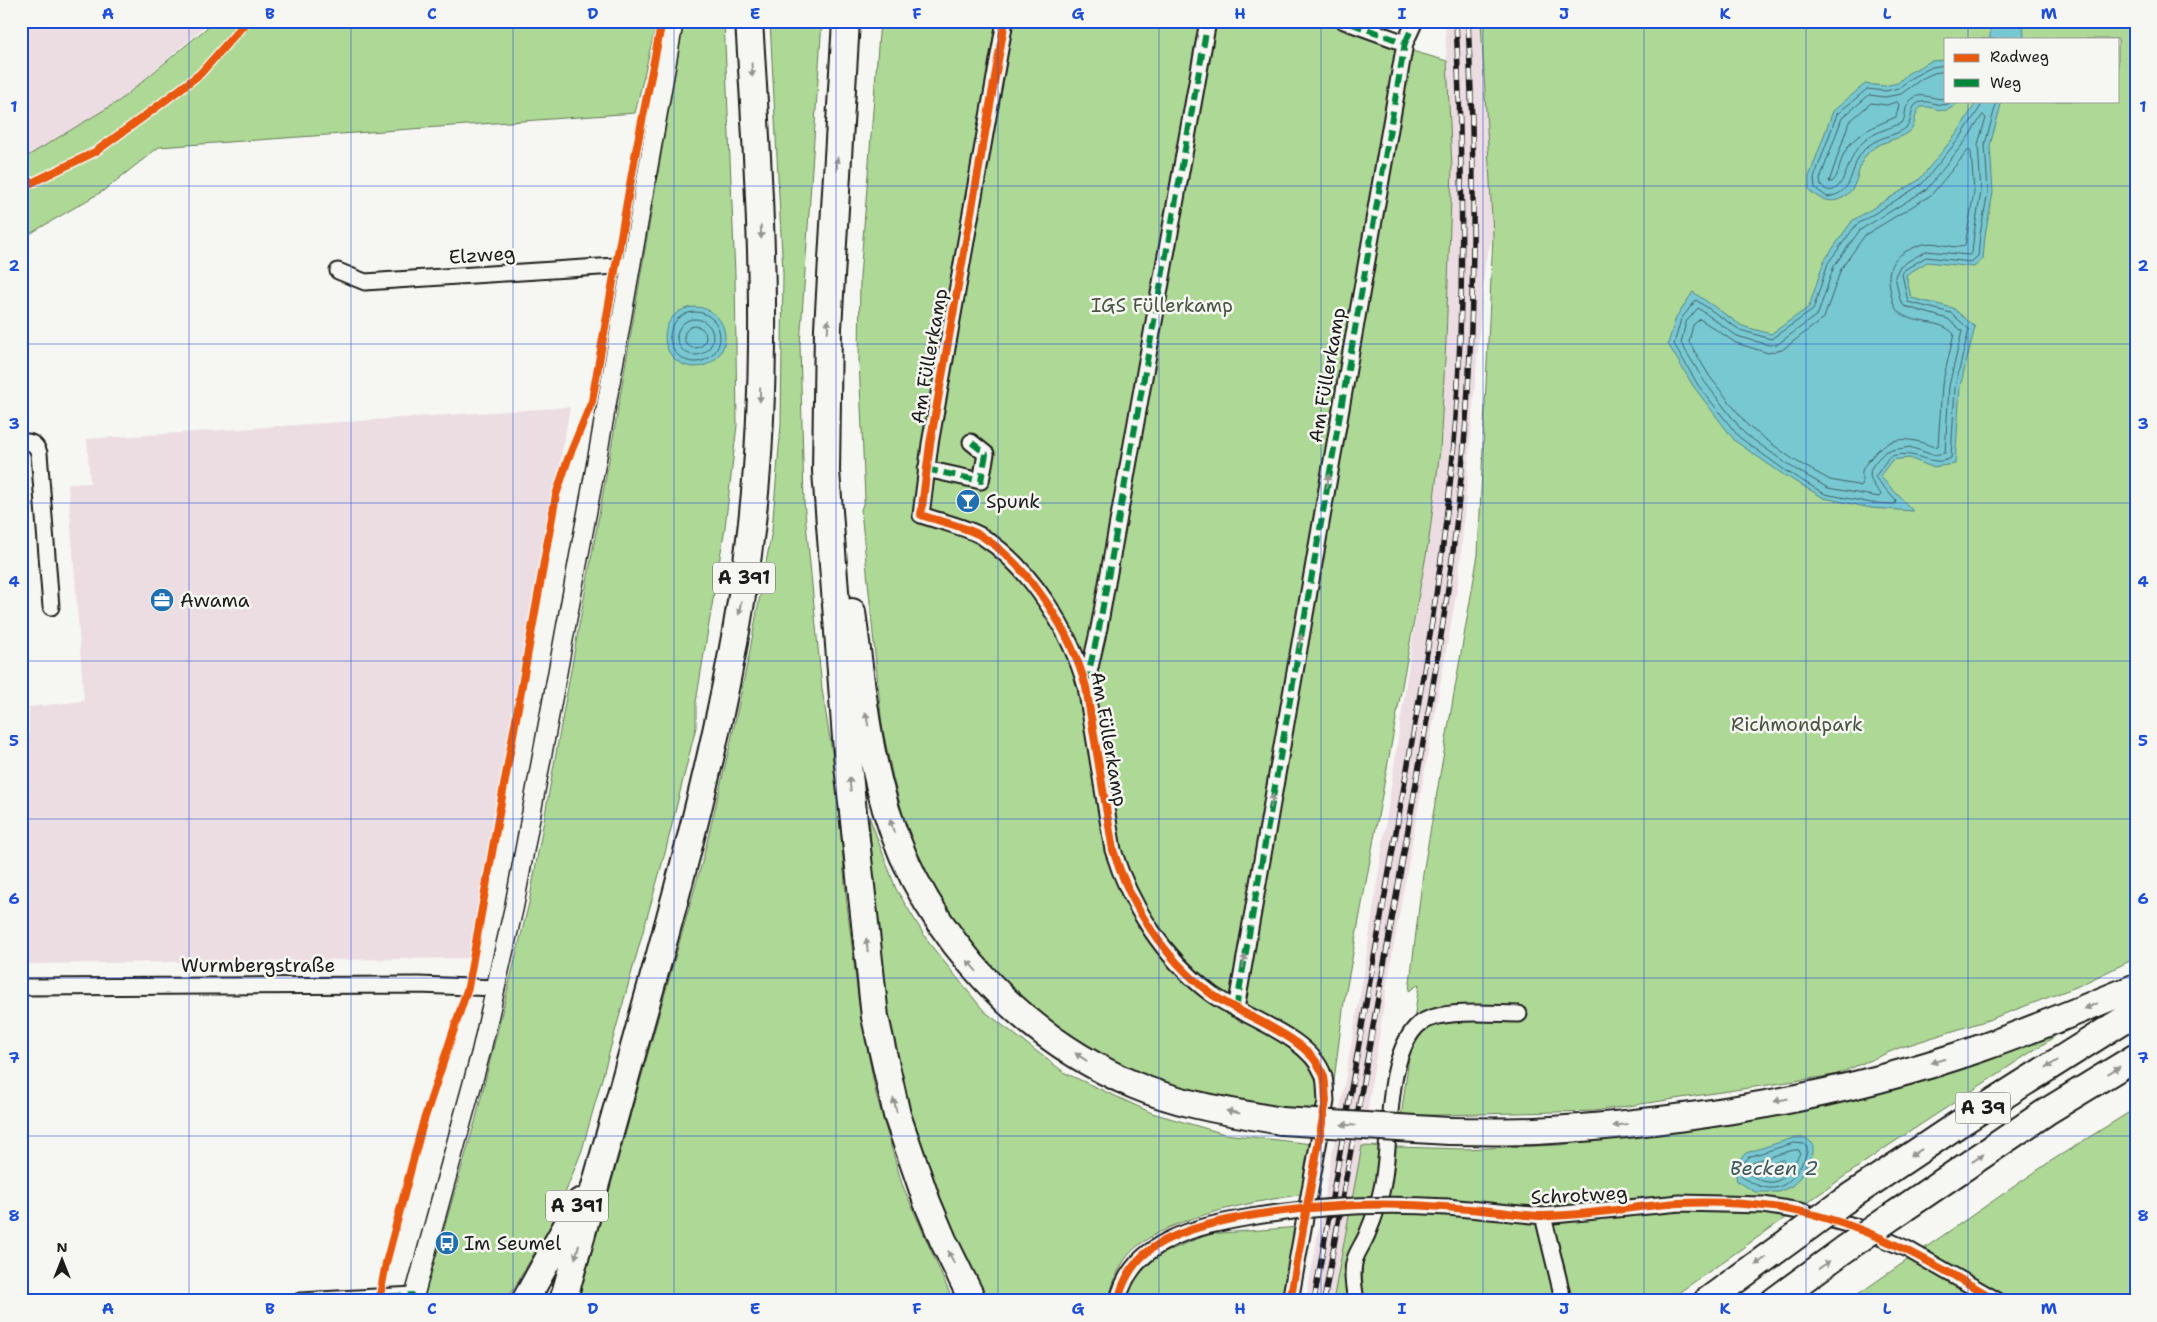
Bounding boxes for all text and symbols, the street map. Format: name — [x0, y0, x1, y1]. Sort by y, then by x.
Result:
text: A — [102, 3, 114, 24]
text: B — [265, 3, 275, 24]
text: C — [427, 3, 437, 24]
text: D — [587, 3, 599, 24]
text: E — [750, 3, 760, 24]
text: F — [912, 3, 922, 24]
text: G — [1072, 3, 1085, 24]
text: H — [1234, 3, 1246, 24]
text: I — [1398, 3, 1407, 24]
text: J — [1559, 3, 1569, 24]
text: K — [1720, 3, 1731, 24]
text: L — [1883, 3, 1892, 24]
text: M — [2041, 3, 2058, 24]
legend — [1944, 38, 2120, 102]
text: Radweg — [1990, 47, 2049, 67]
one-way arrow — [749, 62, 757, 78]
text: Weg — [1990, 73, 2021, 93]
text: 1 — [10, 96, 18, 117]
text: 1 — [2139, 96, 2147, 117]
one-way arrow — [834, 155, 842, 171]
one-way arrow — [757, 224, 765, 240]
street label: Elzweg — [448, 240, 516, 270]
text: 2 — [8, 255, 20, 276]
text: 2 — [2137, 255, 2149, 276]
street label: Am Füllerkamp — [905, 286, 953, 426]
park label: IGS Füllerkamp — [1091, 293, 1233, 318]
street label: Am Füllerkamp — [1303, 305, 1351, 445]
one-way arrow — [824, 318, 832, 334]
one-way arrow — [756, 387, 764, 403]
text: 3 — [8, 413, 20, 434]
text: 3 — [2137, 413, 2149, 434]
one-way arrow — [1325, 473, 1333, 489]
bar icon: Spunk — [955, 488, 981, 514]
place label: Spunk — [986, 489, 1040, 514]
road number: A 391 — [713, 562, 775, 594]
text: 4 — [8, 571, 20, 592]
text: 4 — [2137, 571, 2149, 592]
office icon: Awama — [149, 587, 175, 613]
place label: Awama — [180, 588, 250, 613]
one-way arrow — [735, 601, 743, 617]
one-way arrow — [1297, 633, 1305, 649]
street label: Am Füllerkamp — [1085, 669, 1133, 809]
one-way arrow — [862, 711, 870, 727]
park label: Richmondpark — [1731, 712, 1863, 737]
text: 5 — [9, 730, 19, 751]
text: 5 — [2138, 730, 2148, 751]
one-way arrow — [846, 775, 854, 791]
one-way arrow — [1269, 793, 1277, 809]
one-way arrow — [887, 818, 895, 833]
text: 6 — [8, 888, 20, 909]
text: 6 — [2137, 888, 2149, 909]
one-way arrow — [863, 937, 871, 953]
street label: Wurmbergstraße — [181, 953, 335, 978]
one-way arrow — [1241, 953, 1249, 969]
one-way arrow — [967, 959, 978, 972]
one-way arrow — [2084, 1002, 2098, 1010]
text: 7 — [8, 1047, 20, 1068]
text: 7 — [2137, 1047, 2149, 1068]
one-way arrow — [1075, 1052, 1088, 1062]
one-way arrow — [1931, 1058, 1946, 1066]
one-way arrow — [2045, 1059, 2058, 1069]
one-way arrow — [2108, 1065, 2121, 1074]
road number: A 39 — [1956, 1092, 2010, 1124]
one-way arrow — [1773, 1096, 1788, 1104]
one-way arrow — [891, 1098, 899, 1113]
one-way arrow — [1224, 1108, 1240, 1116]
one-way arrow — [1339, 1120, 1355, 1128]
one-way arrow — [1612, 1121, 1628, 1129]
one-way arrow — [1909, 1148, 1922, 1158]
one-way arrow — [1971, 1153, 1984, 1163]
water label: Becken 2 — [1730, 1155, 1818, 1181]
street label: Schrotweg — [1530, 1180, 1628, 1210]
road number: A 391 — [546, 1190, 608, 1222]
text: 8 — [8, 1205, 20, 1226]
text: 8 — [2137, 1205, 2149, 1226]
bus stop icon: Im Seumel — [434, 1230, 460, 1256]
place label: Im Seumel — [464, 1231, 561, 1256]
north arrow — [38, 1234, 88, 1284]
text: N — [56, 1238, 68, 1256]
one-way arrow — [573, 1245, 581, 1260]
one-way arrow — [947, 1250, 955, 1264]
one-way arrow — [1755, 1256, 1768, 1267]
one-way arrow — [1817, 1260, 1831, 1270]
text: A — [102, 1298, 114, 1319]
text: B — [265, 1298, 275, 1319]
text: C — [427, 1298, 437, 1319]
text: D — [587, 1298, 599, 1319]
text: E — [750, 1298, 760, 1319]
text: F — [912, 1298, 922, 1319]
text: G — [1072, 1298, 1085, 1319]
text: H — [1234, 1298, 1246, 1319]
text: I — [1398, 1298, 1407, 1319]
text: J — [1559, 1298, 1569, 1319]
text: K — [1720, 1298, 1731, 1319]
text: L — [1883, 1298, 1892, 1319]
text: M — [2041, 1298, 2058, 1319]

